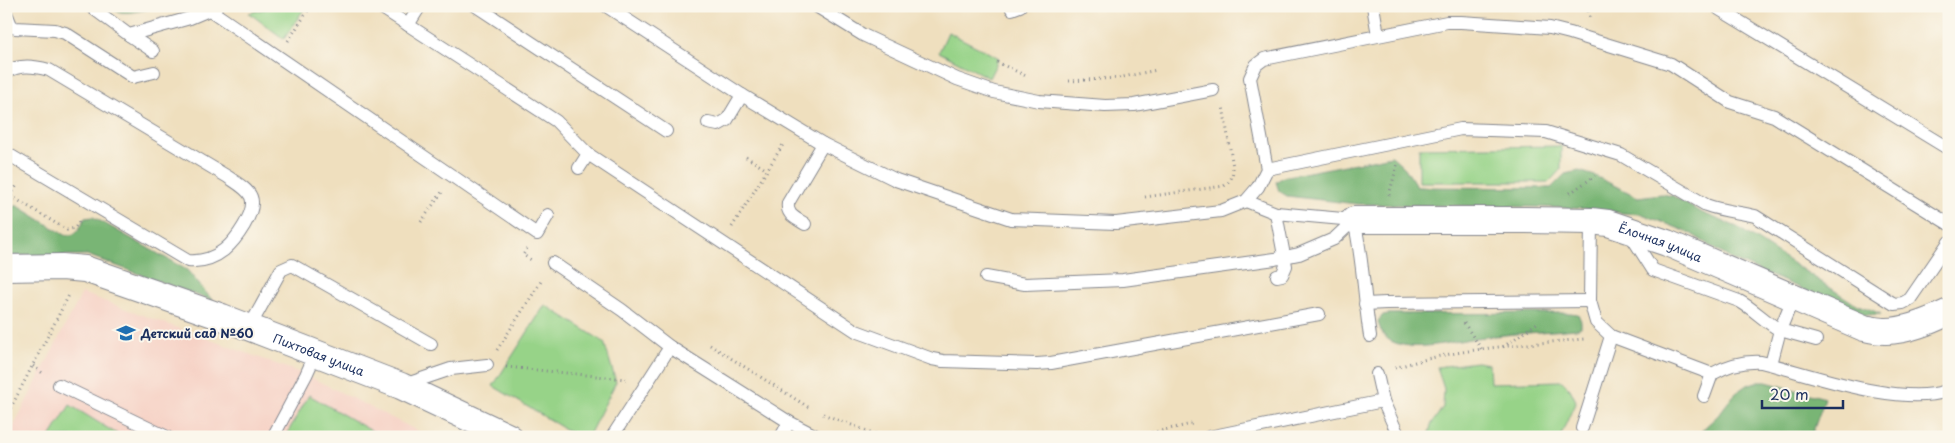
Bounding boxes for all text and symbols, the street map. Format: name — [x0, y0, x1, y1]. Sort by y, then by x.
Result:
street label: Ёлочная улица — [1616, 218, 1706, 266]
school or university icon: Детский сад №60 — [115, 322, 137, 344]
place label: Детский сад №60 — [140, 324, 253, 342]
street label: Пихтовая улица — [271, 329, 367, 380]
scale bar — [1762, 378, 1844, 410]
text: 20 m — [1770, 382, 1809, 405]

